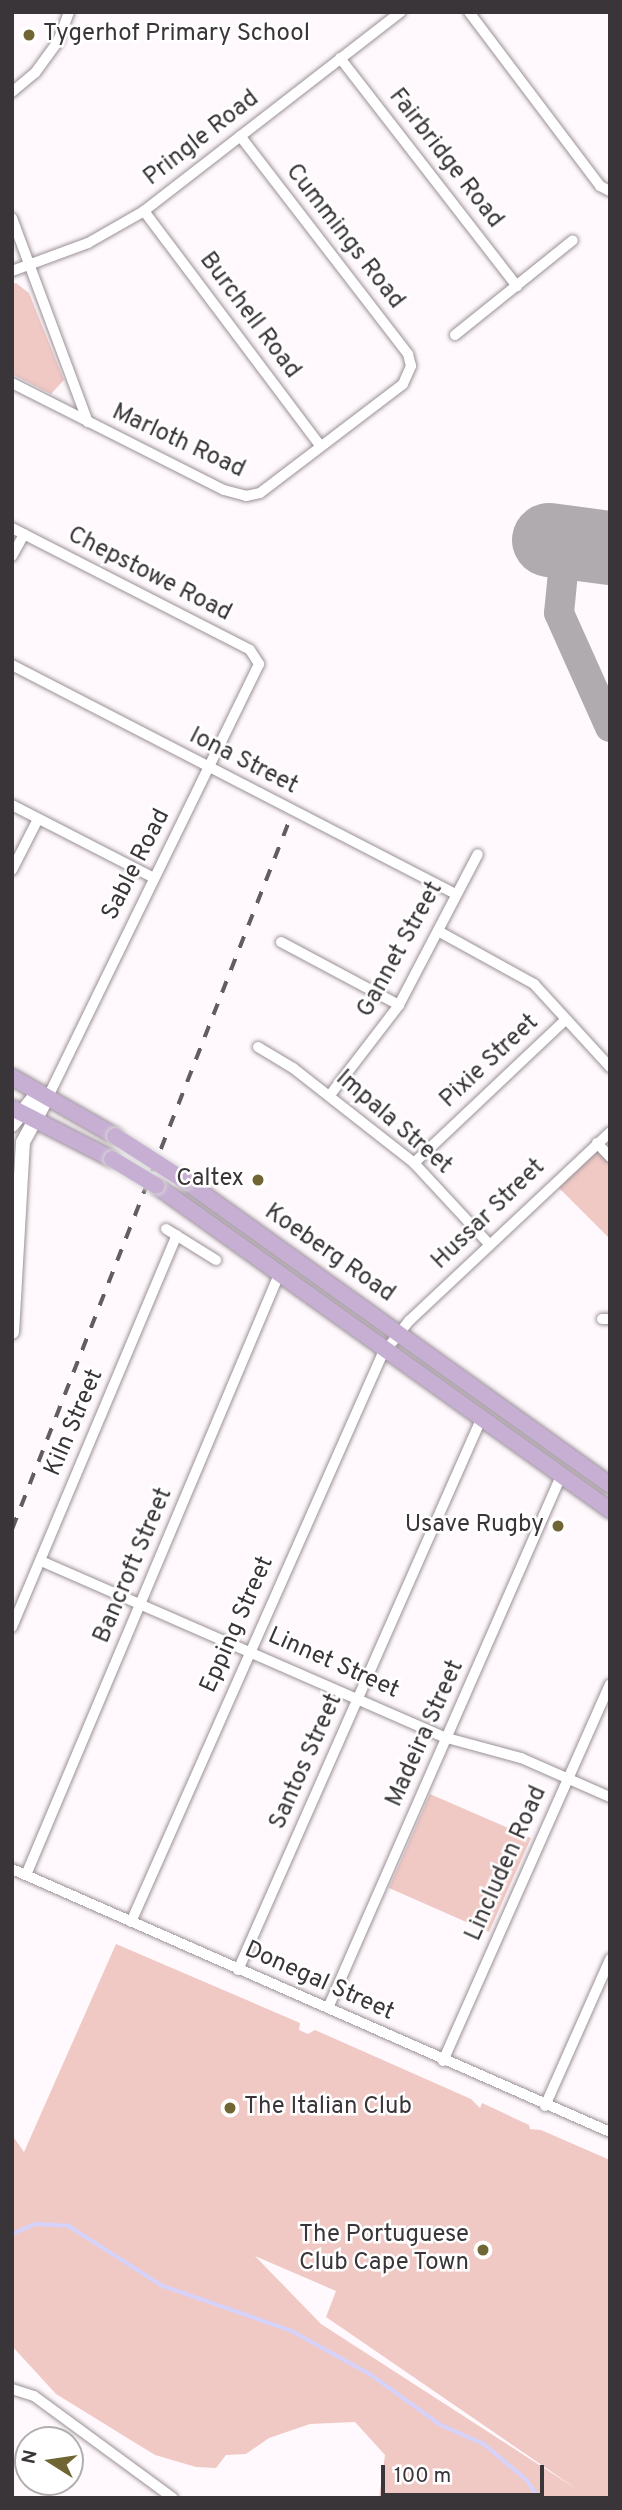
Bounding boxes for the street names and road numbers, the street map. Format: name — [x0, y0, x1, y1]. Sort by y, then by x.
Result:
street label: Fairbridge Road — [382, 83, 508, 235]
street label: Pringle Road — [139, 85, 265, 193]
street label: Cummings Road — [278, 159, 410, 315]
street label: Burchell Road — [192, 247, 306, 385]
street label: Marloth Road — [107, 399, 249, 485]
street label: Chepstowe Road — [62, 521, 236, 629]
street label: Iona Street — [184, 722, 302, 802]
street label: Sable Road — [97, 805, 177, 925]
street label: Gannet Street — [352, 877, 450, 1023]
street label: Pixie Street — [435, 1009, 545, 1115]
street label: Impala Street — [329, 1065, 457, 1181]
street label: Hussar Street — [426, 1154, 552, 1276]
street label: Koeberg Road — [258, 1198, 400, 1310]
street label: Kiln Street — [40, 1365, 110, 1481]
street label: Bancroft Street — [88, 1484, 180, 1648]
street label: Epping Street — [195, 1552, 281, 1698]
street label: Linnet Street — [263, 1622, 403, 1706]
street label: Madeira Street — [381, 1656, 471, 1812]
street label: Santos Street — [264, 1690, 350, 1834]
street label: Lincluden Road — [460, 1782, 554, 1946]
street label: Donegal Street — [240, 1936, 398, 2028]

